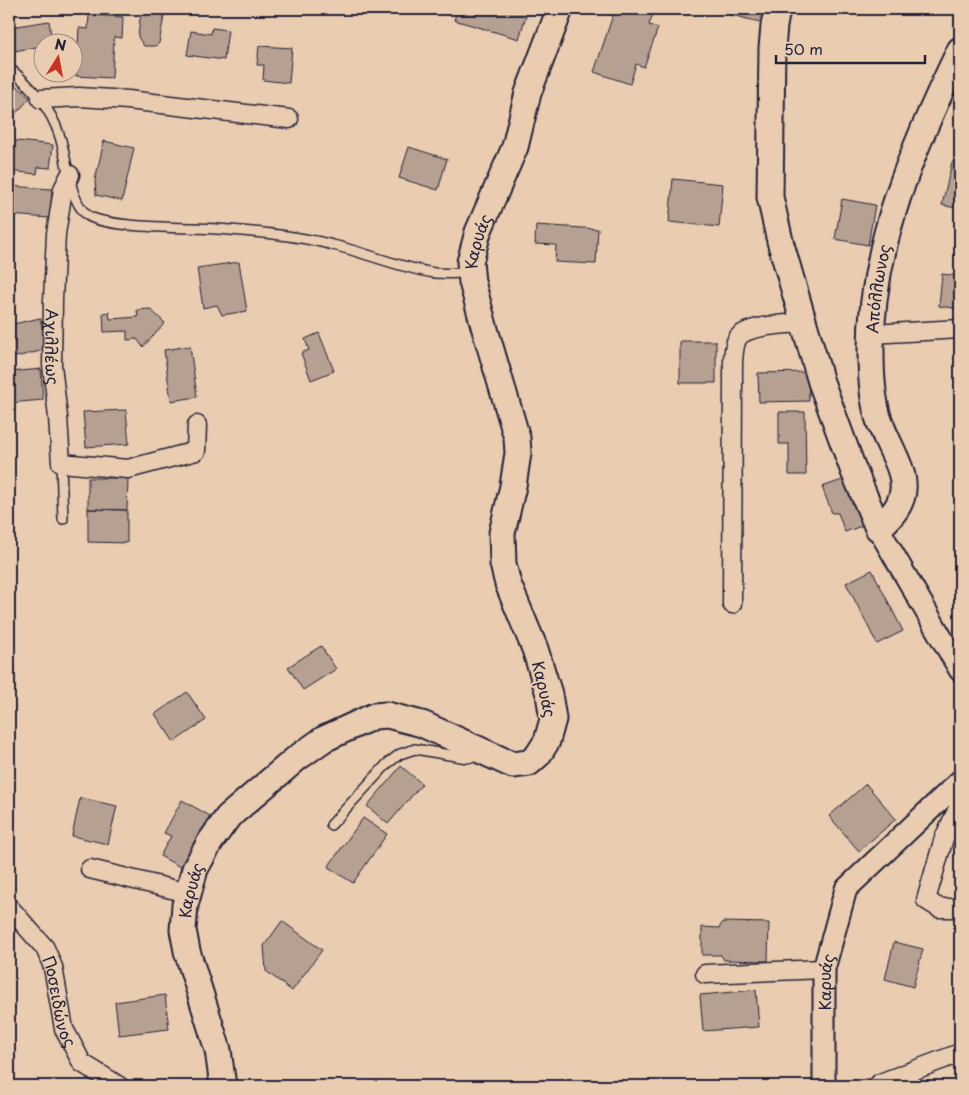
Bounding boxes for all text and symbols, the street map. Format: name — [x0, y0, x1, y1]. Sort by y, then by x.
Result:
north arrow — [32, 32, 82, 82]
scale bar — [776, 32, 925, 64]
text: N — [53, 33, 68, 56]
text: 50 m — [784, 37, 823, 60]
street label: Καρυάς — [458, 210, 497, 270]
street label: Απόλλωνος — [859, 242, 896, 334]
street label: Αχιλλέως — [40, 309, 66, 386]
street label: Καρυάς — [527, 659, 563, 719]
street label: Καρυάς — [172, 857, 209, 919]
street label: Καρυάς — [812, 951, 840, 1011]
street label: Ποσειδώνος — [37, 952, 83, 1051]

